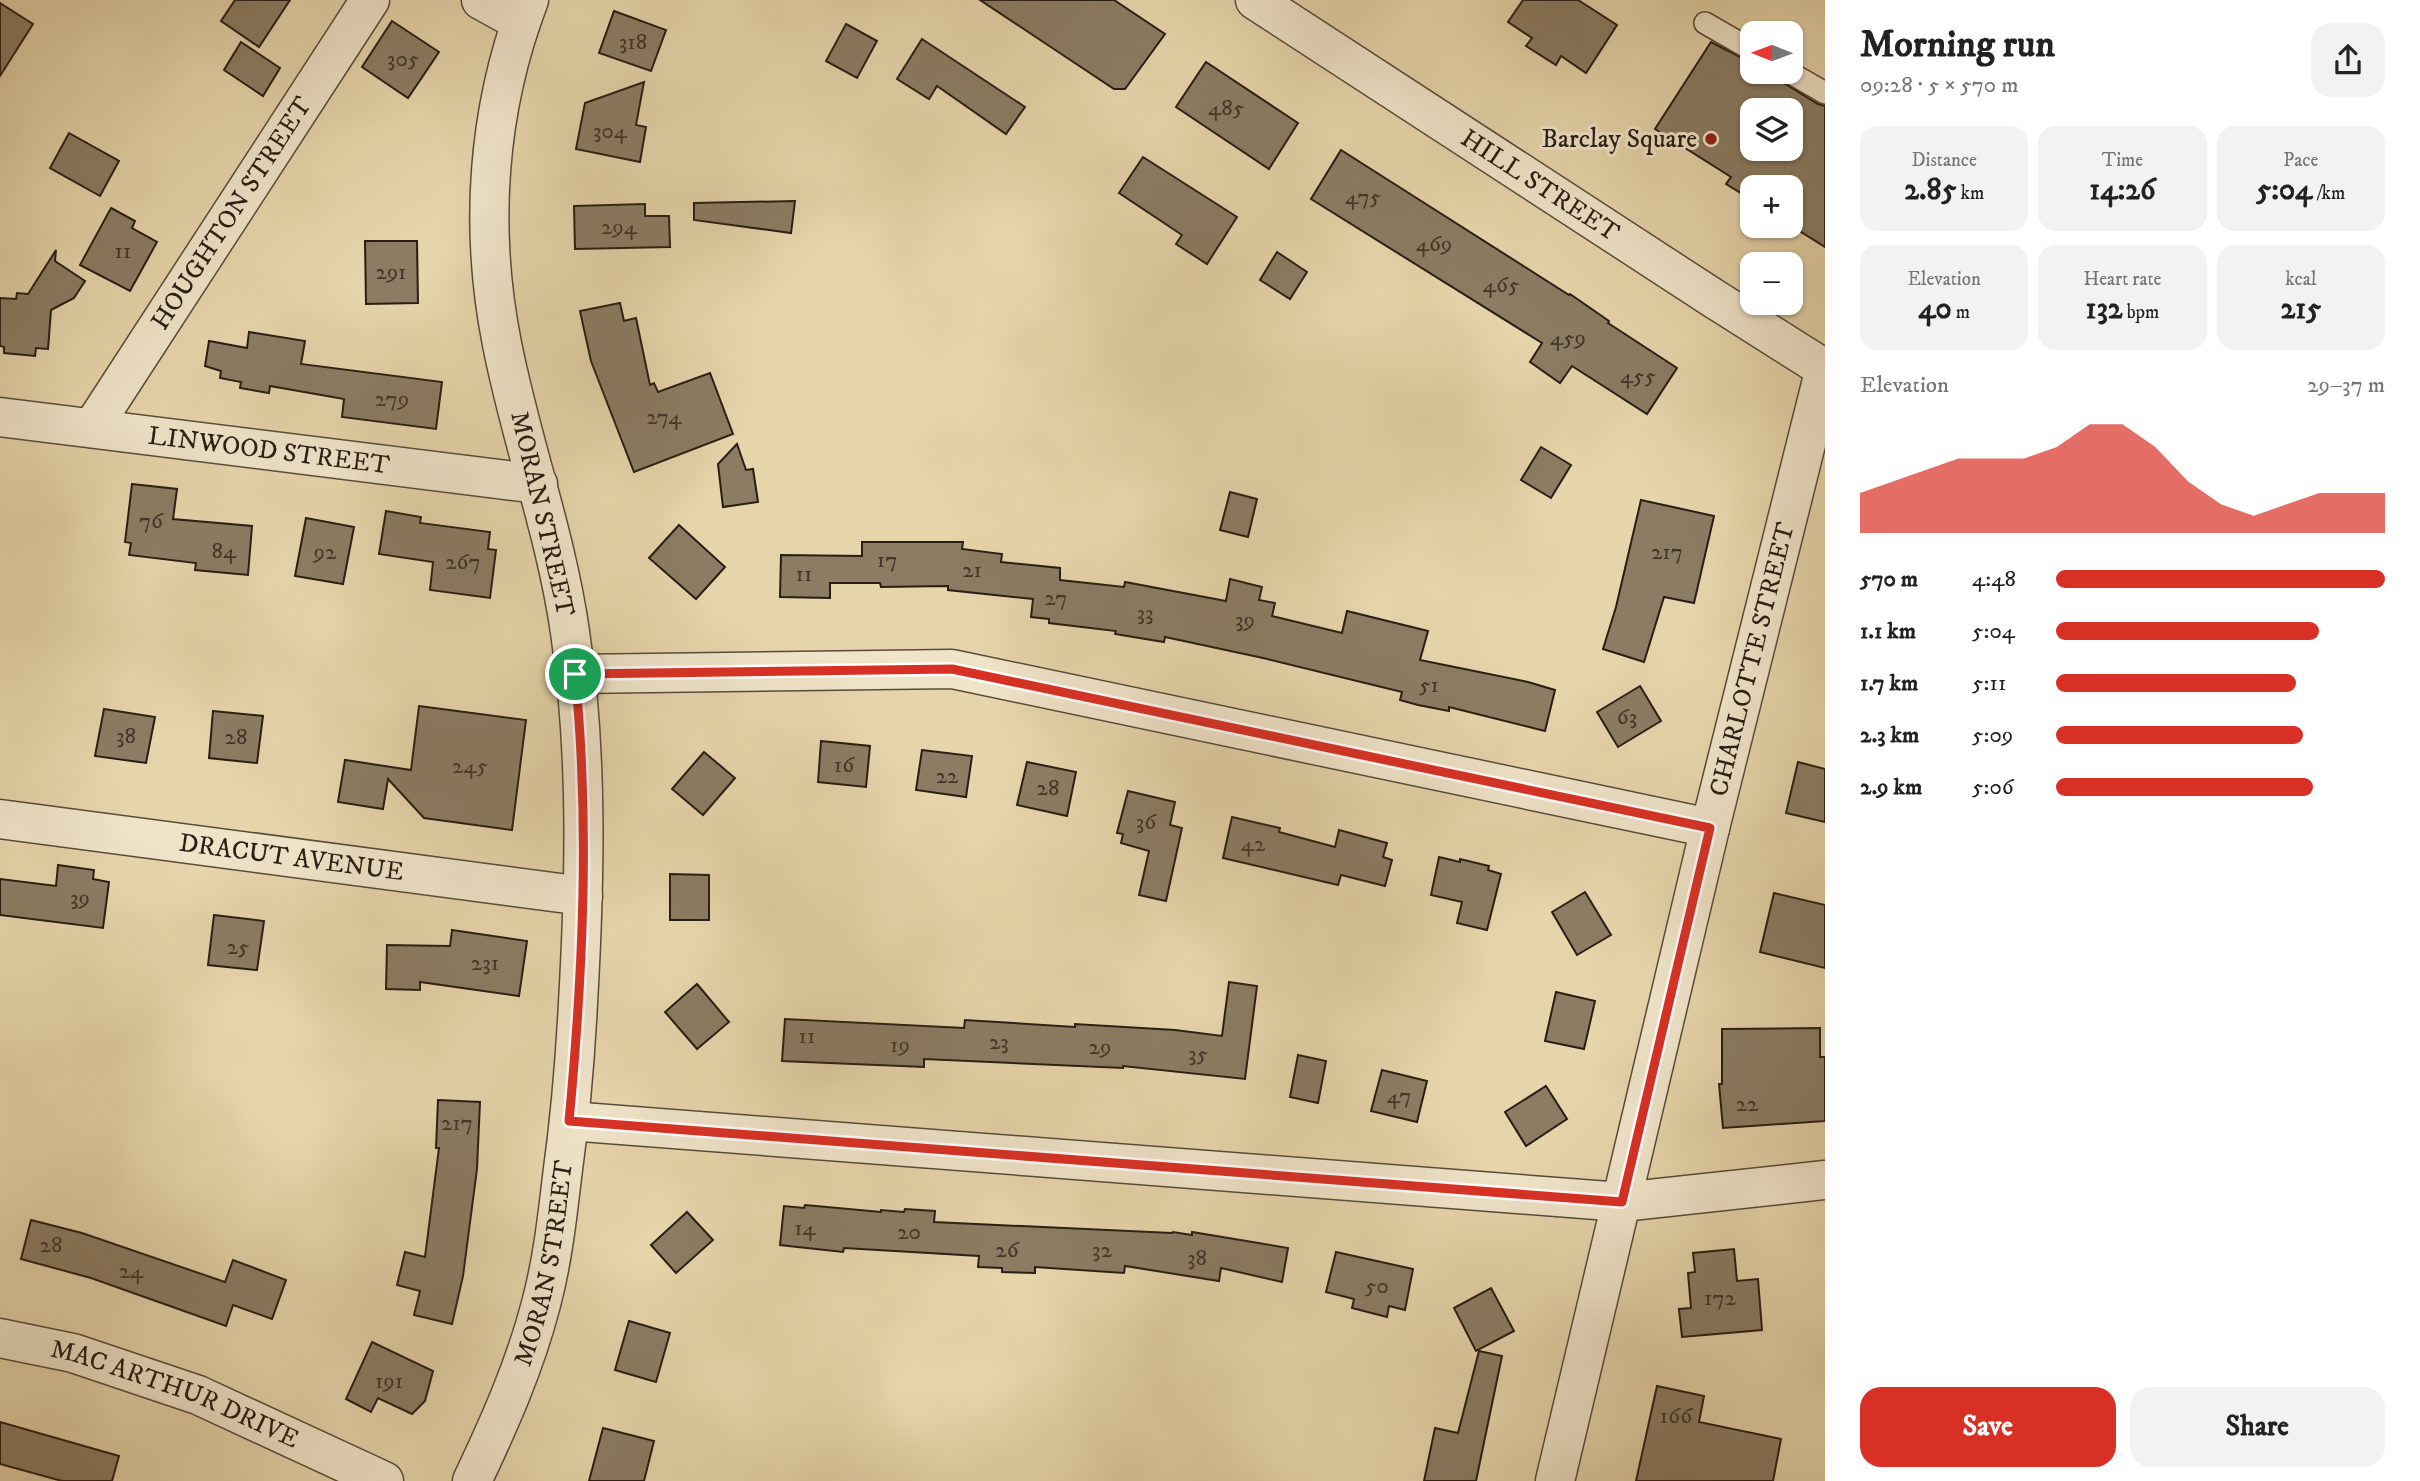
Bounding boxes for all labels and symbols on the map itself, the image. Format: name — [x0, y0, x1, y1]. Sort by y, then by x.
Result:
north arrow — [1740, 21, 1802, 84]
house number: 318 — [619, 28, 647, 57]
house number: 305 — [387, 45, 419, 74]
street label: HOUGHTON STREET — [144, 90, 319, 336]
house number: 485 — [1208, 94, 1244, 123]
house number: 304 — [593, 117, 628, 146]
street label: HILL STREET — [1454, 122, 1626, 249]
place label: Barclay Square — [1542, 123, 1697, 156]
marker: Barclay Square — [1703, 131, 1719, 147]
house number: 475 — [1345, 183, 1381, 212]
house number: 294 — [601, 213, 638, 242]
house number: 469 — [1416, 230, 1452, 259]
house number: 11 — [115, 237, 131, 266]
house number: 291 — [375, 258, 407, 287]
house number: 465 — [1483, 271, 1519, 300]
house number: 459 — [1550, 324, 1586, 353]
house number: 455 — [1620, 362, 1656, 391]
house number: 279 — [375, 385, 409, 414]
house number: 274 — [646, 403, 683, 432]
street label: MORAN STREET — [502, 408, 582, 620]
street label: LINWOOD STREET — [146, 419, 392, 482]
house number: 76 — [139, 507, 164, 536]
street label: CHARLOTTE STREET — [1702, 519, 1802, 800]
house number: 84 — [212, 537, 237, 566]
house number: 92 — [313, 538, 337, 567]
house number: 217 — [1651, 538, 1683, 567]
house number: 17 — [877, 546, 897, 575]
house number: 267 — [445, 548, 481, 577]
house number: 21 — [962, 556, 982, 585]
house number: 11 — [796, 560, 812, 589]
house number: 27 — [1045, 584, 1067, 613]
house number: 33 — [1136, 599, 1154, 628]
house number: 39 — [1235, 606, 1255, 635]
pin — [545, 644, 605, 704]
house number: 51 — [1419, 671, 1439, 700]
house number: 63 — [1617, 703, 1637, 732]
house number: 38 — [116, 722, 136, 751]
house number: 28 — [225, 723, 247, 752]
house number: 16 — [834, 751, 855, 780]
house number: 245 — [452, 752, 488, 781]
house number: 22 — [936, 762, 959, 791]
house number: 28 — [1037, 774, 1059, 803]
house number: 36 — [1136, 808, 1157, 837]
street label: DRACUT AVENUE — [177, 826, 406, 889]
house number: 42 — [1241, 830, 1266, 859]
house number: 39 — [70, 884, 90, 913]
house number: 25 — [227, 933, 249, 962]
house number: 231 — [471, 949, 499, 978]
house number: 11 — [799, 1022, 815, 1051]
house number: 23 — [989, 1028, 1009, 1057]
house number: 19 — [890, 1031, 910, 1060]
house number: 29 — [1089, 1033, 1111, 1062]
house number: 35 — [1188, 1040, 1208, 1069]
house number: 47 — [1387, 1082, 1411, 1111]
house number: 22 — [1736, 1090, 1759, 1119]
house number: 217 — [441, 1109, 473, 1138]
street label: MORAN STREET — [506, 1158, 581, 1371]
house number: 14 — [794, 1214, 817, 1243]
house number: 20 — [897, 1218, 921, 1247]
house number: 28 — [40, 1231, 62, 1260]
house number: 26 — [995, 1236, 1020, 1265]
house number: 32 — [1092, 1236, 1113, 1265]
house number: 38 — [1187, 1244, 1207, 1273]
house number: 24 — [119, 1257, 144, 1286]
house number: 50 — [1365, 1272, 1389, 1301]
house number: 172 — [1704, 1284, 1737, 1313]
street label: MAC ARTHUR DRIVE — [48, 1332, 304, 1456]
house number: 191 — [375, 1367, 403, 1396]
house number: 166 — [1660, 1402, 1693, 1431]

